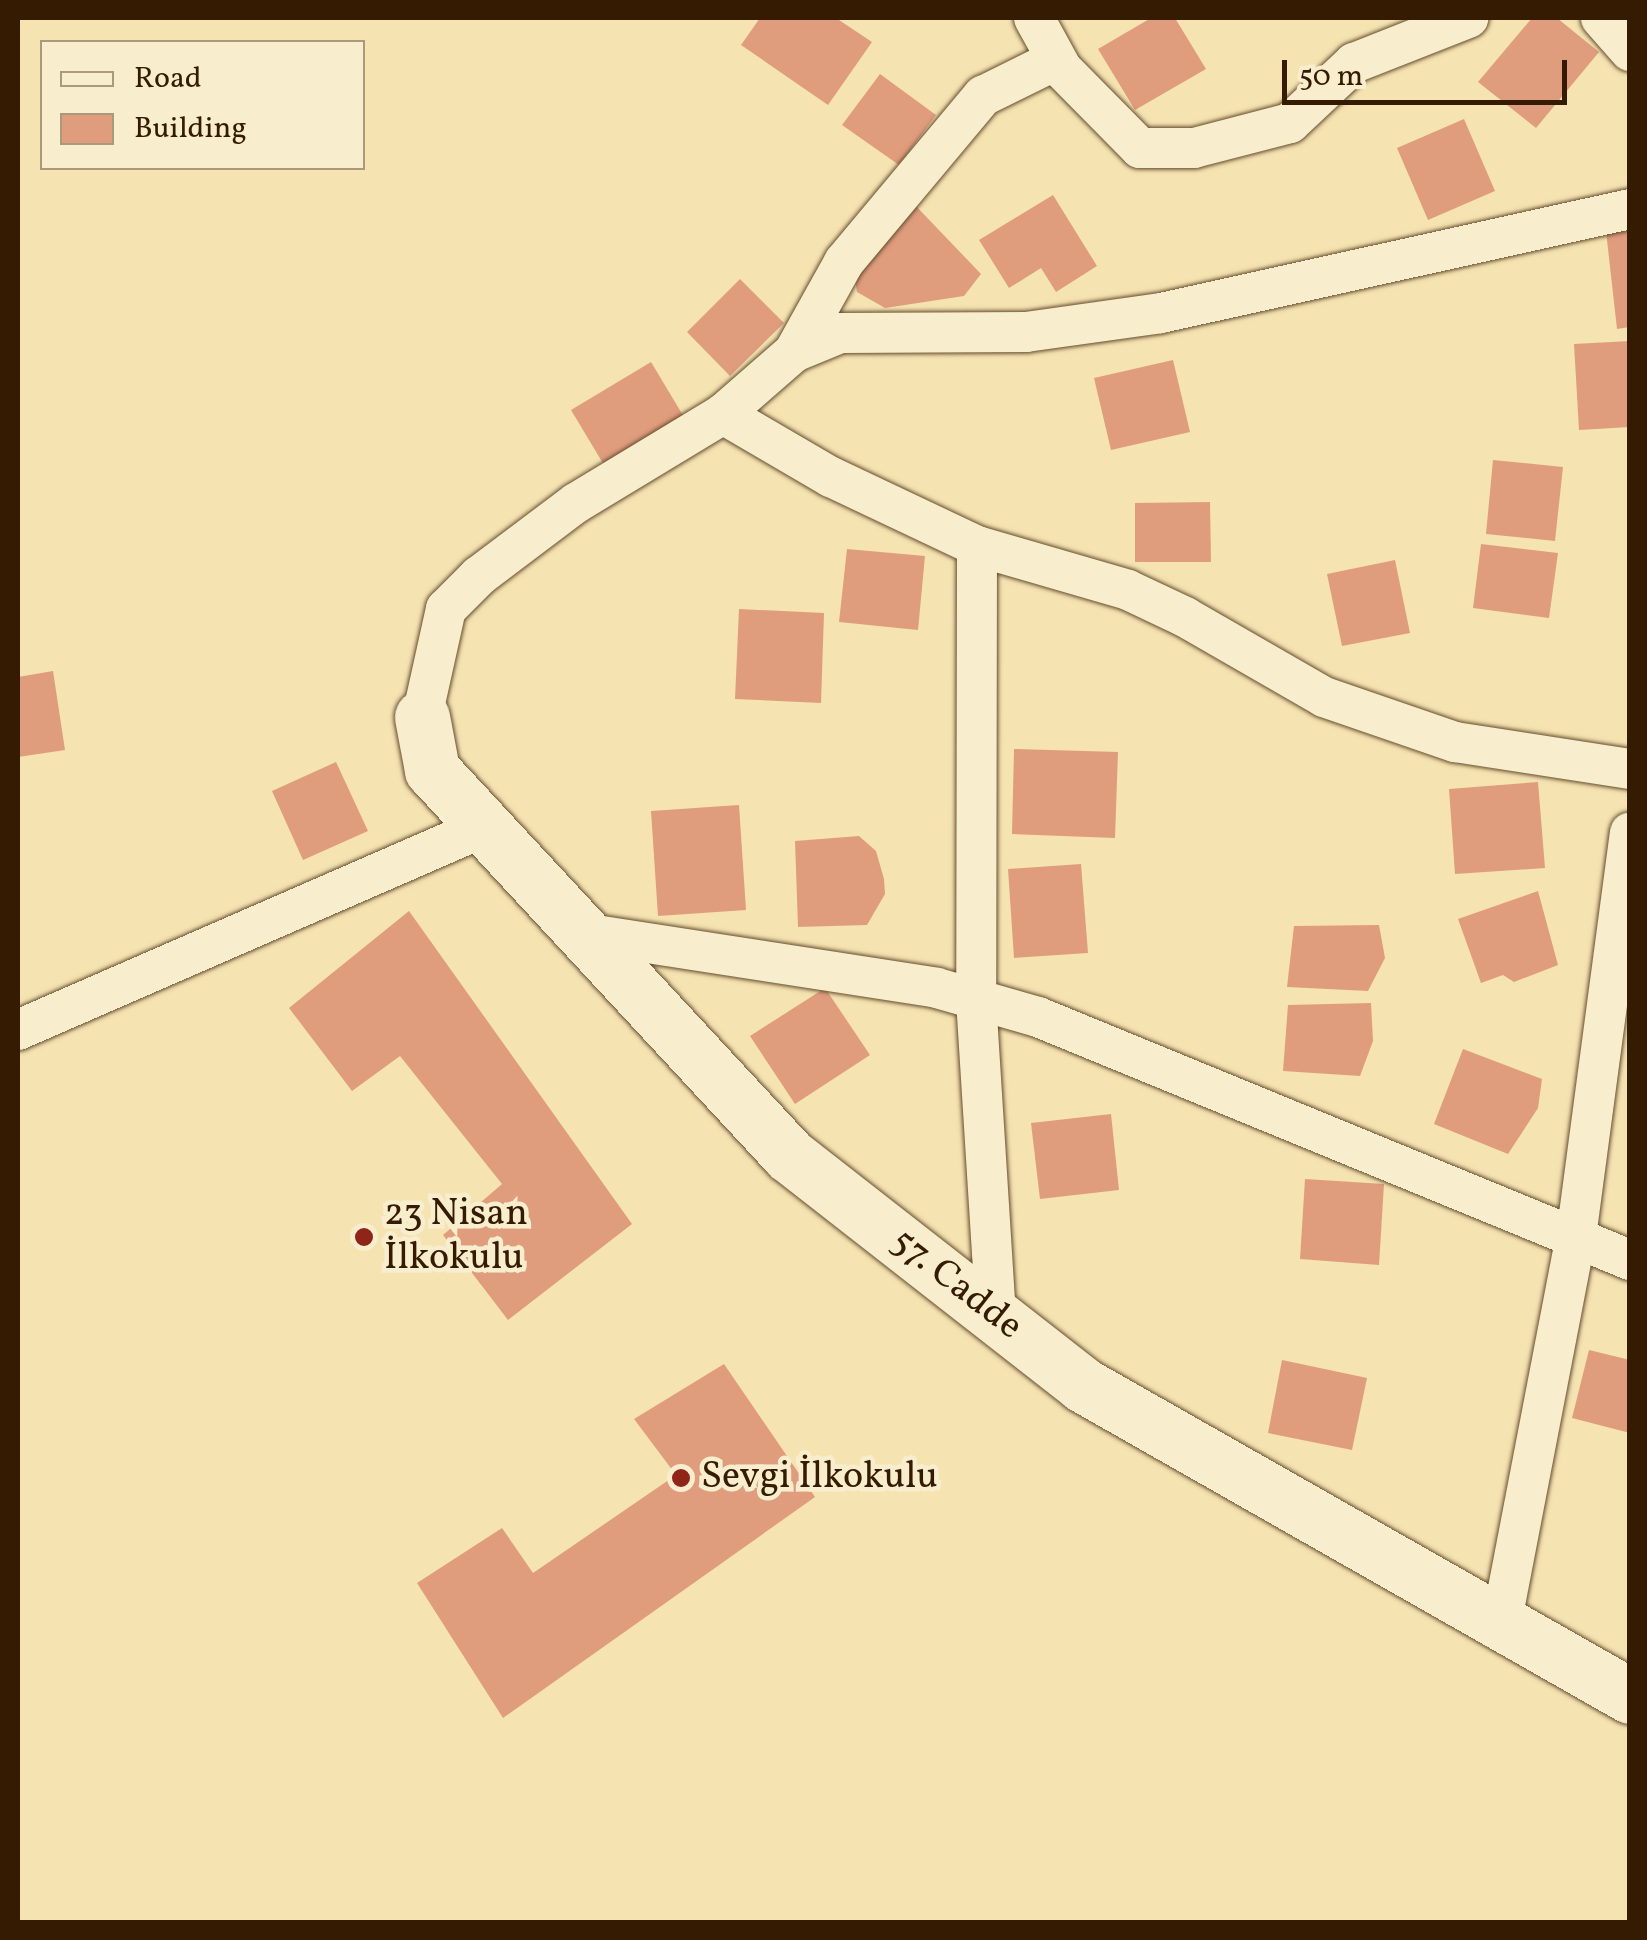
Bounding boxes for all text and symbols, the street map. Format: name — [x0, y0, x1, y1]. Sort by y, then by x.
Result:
legend — [40, 40, 365, 170]
scale bar — [1287, 40, 1572, 102]
text: 50 m — [1299, 56, 1363, 98]
text: Road — [134, 58, 202, 100]
text: Building — [134, 108, 247, 150]
place label: 23 Nisan İlkokulu — [384, 1192, 528, 1282]
street label: 57. Cadde — [881, 1220, 1031, 1350]
marker: 23 Nisan İlkokulu — [353, 1226, 375, 1248]
place label: Sevgi İlkokulu — [701, 1455, 938, 1501]
marker: Sevgi İlkokulu — [670, 1467, 692, 1489]

